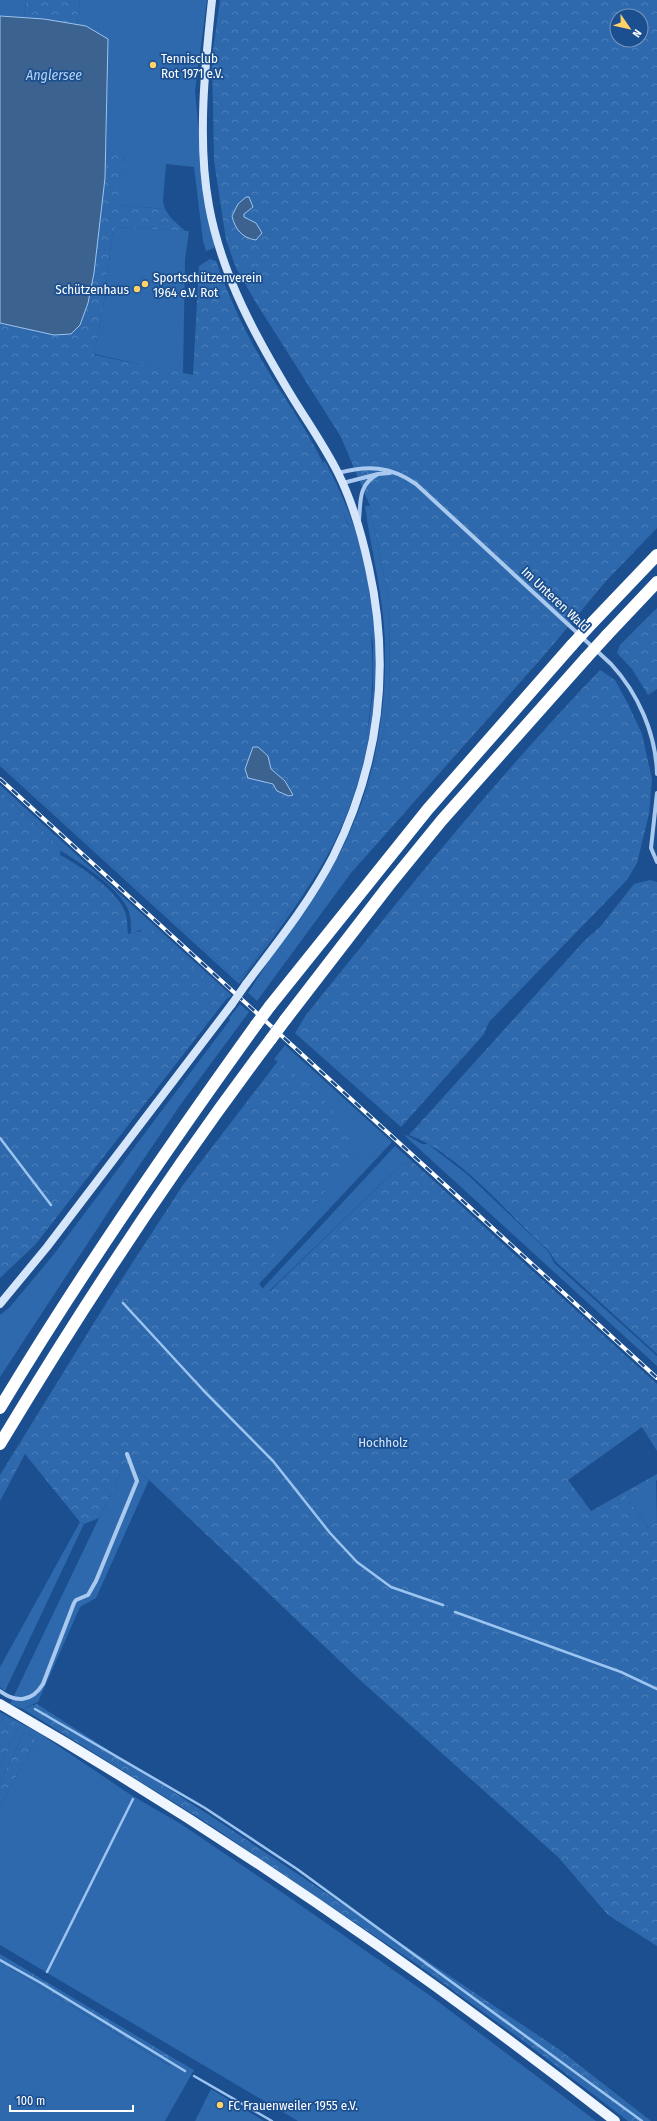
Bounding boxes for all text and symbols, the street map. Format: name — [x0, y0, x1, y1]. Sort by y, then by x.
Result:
north arrow — [609, 8, 649, 48]
text: N — [630, 27, 644, 40]
place label: Tennisclub Rot 1971 e.V. — [161, 51, 224, 81]
marker: Tennisclub Rot 1971 e.V. — [148, 60, 158, 70]
water label: Anglersee — [25, 67, 82, 84]
place label: Sportschützenverein 1964 e.V. Rot — [153, 270, 262, 300]
marker: Sportschützenverein 1964 e.V. Rot — [140, 279, 150, 289]
place label: Schützenhaus — [55, 282, 129, 297]
marker: Schützenhaus — [132, 284, 142, 294]
street label: Im Unteren Wald — [518, 564, 593, 635]
park label: Hochholz — [358, 1435, 408, 1450]
scale bar — [10, 2087, 133, 2113]
text: 100 m — [16, 2094, 45, 2108]
place label: FC Frauenweiler 1955 e.V. — [228, 2098, 358, 2113]
marker: FC Frauenweiler 1955 e.V. — [215, 2100, 225, 2110]

